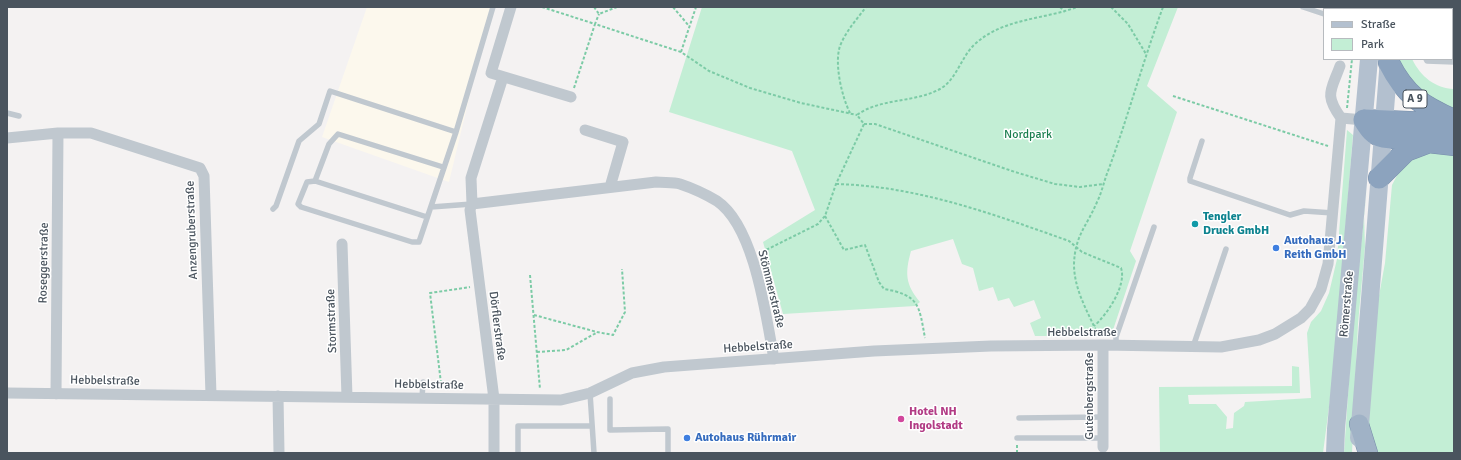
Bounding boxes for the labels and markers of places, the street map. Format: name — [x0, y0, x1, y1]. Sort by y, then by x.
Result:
place label: Tengler Druck GmbH — [1203, 210, 1269, 238]
marker: Tengler Druck GmbH — [1190, 219, 1200, 229]
place label: Autohaus J. Reith GmbH — [1284, 234, 1347, 262]
marker: Autohaus J. Reith GmbH — [1271, 243, 1281, 253]
place label: Hotel NH Ingolstadt — [909, 405, 963, 433]
marker: Hotel NH Ingolstadt — [896, 414, 906, 424]
place label: Autohaus Rührmair — [695, 431, 796, 445]
marker: Autohaus Rührmair — [682, 433, 692, 443]

